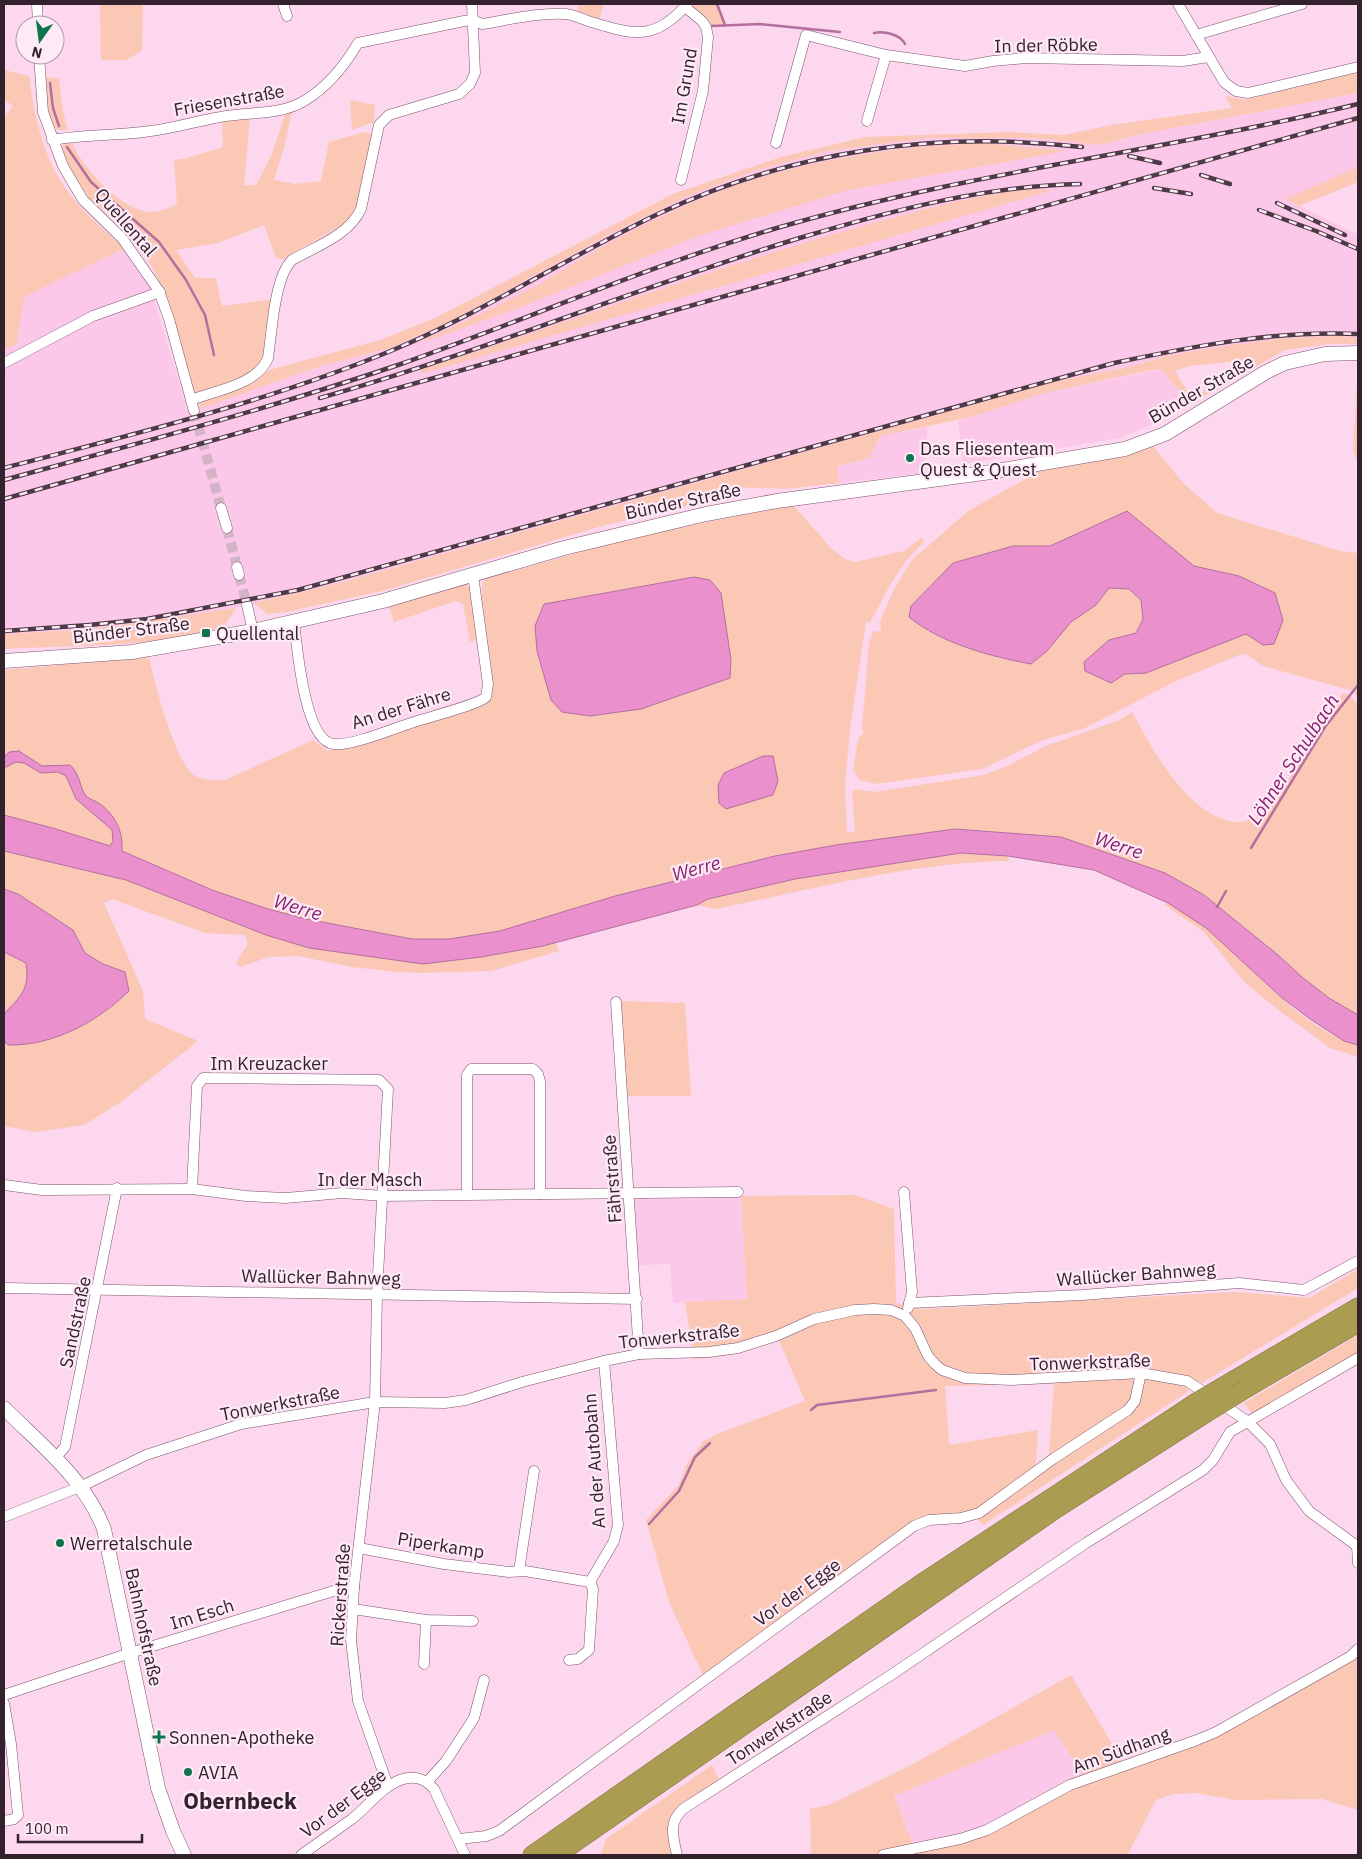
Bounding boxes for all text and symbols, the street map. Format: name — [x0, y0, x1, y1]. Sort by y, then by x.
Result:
north arrow — [15, 15, 65, 65]
street label: In der Röbke — [994, 33, 1098, 57]
text: N — [30, 43, 44, 63]
street label: Im Grund — [666, 46, 702, 126]
street label: Friesenstraße — [172, 79, 286, 121]
street label: Quellental — [90, 183, 162, 261]
street label: Bünder Straße — [1144, 350, 1258, 428]
place label: Das Fliesenteam Quest & Quest — [920, 437, 1054, 481]
marker: Das Fliesenteam Quest & Quest — [904, 452, 916, 464]
street label: Bünder Straße — [623, 477, 743, 524]
street label: Bünder Straße — [71, 611, 191, 649]
place label: Quellental — [216, 622, 300, 645]
marker: Quellental — [200, 627, 212, 639]
street label: An der Fähre — [349, 682, 454, 734]
water label: Löhner Schulbach — [1242, 689, 1344, 829]
water label: Werre — [1092, 826, 1146, 864]
water label: Werre — [669, 850, 723, 886]
water label: Werre — [271, 888, 325, 926]
street label: Im Kreuzacker — [210, 1052, 328, 1075]
street label: Fährstraße — [597, 1134, 627, 1224]
street label: In der Masch — [317, 1168, 423, 1191]
street label: Wallücker Bahnweg — [1056, 1257, 1217, 1291]
street label: Wallücker Bahnweg — [241, 1264, 401, 1290]
street label: Sandstraße — [54, 1274, 96, 1370]
street label: Tonwerkstraße — [617, 1318, 741, 1354]
street label: Tonwerkstraße — [1029, 1348, 1151, 1376]
street label: Tonwerkstraße — [218, 1380, 342, 1426]
street label: An der Autobahn — [578, 1392, 610, 1530]
street label: Piperkamp — [396, 1527, 486, 1563]
place label: Werretalschule — [70, 1532, 193, 1555]
marker: Werretalschule — [54, 1537, 66, 1549]
street label: Rickerstraße — [325, 1543, 355, 1647]
street label: Vor der Egge — [749, 1553, 845, 1631]
street label: Bahnhofstraße — [120, 1566, 168, 1688]
street label: Im Esch — [167, 1593, 237, 1635]
street label: Tonwerkstraße — [722, 1685, 836, 1771]
street label: Am Südhang — [1069, 1722, 1173, 1778]
place label: Sonnen-Apotheke — [169, 1726, 315, 1749]
marker: Sonnen-Apotheke — [153, 1731, 165, 1743]
place label: AVIA — [198, 1761, 239, 1784]
street label: Vor der Egge — [295, 1763, 391, 1843]
marker: AVIA — [182, 1766, 194, 1778]
district label: Obernbeck — [183, 1786, 297, 1815]
scale bar — [18, 1812, 141, 1844]
text: 100 m — [25, 1819, 69, 1838]

